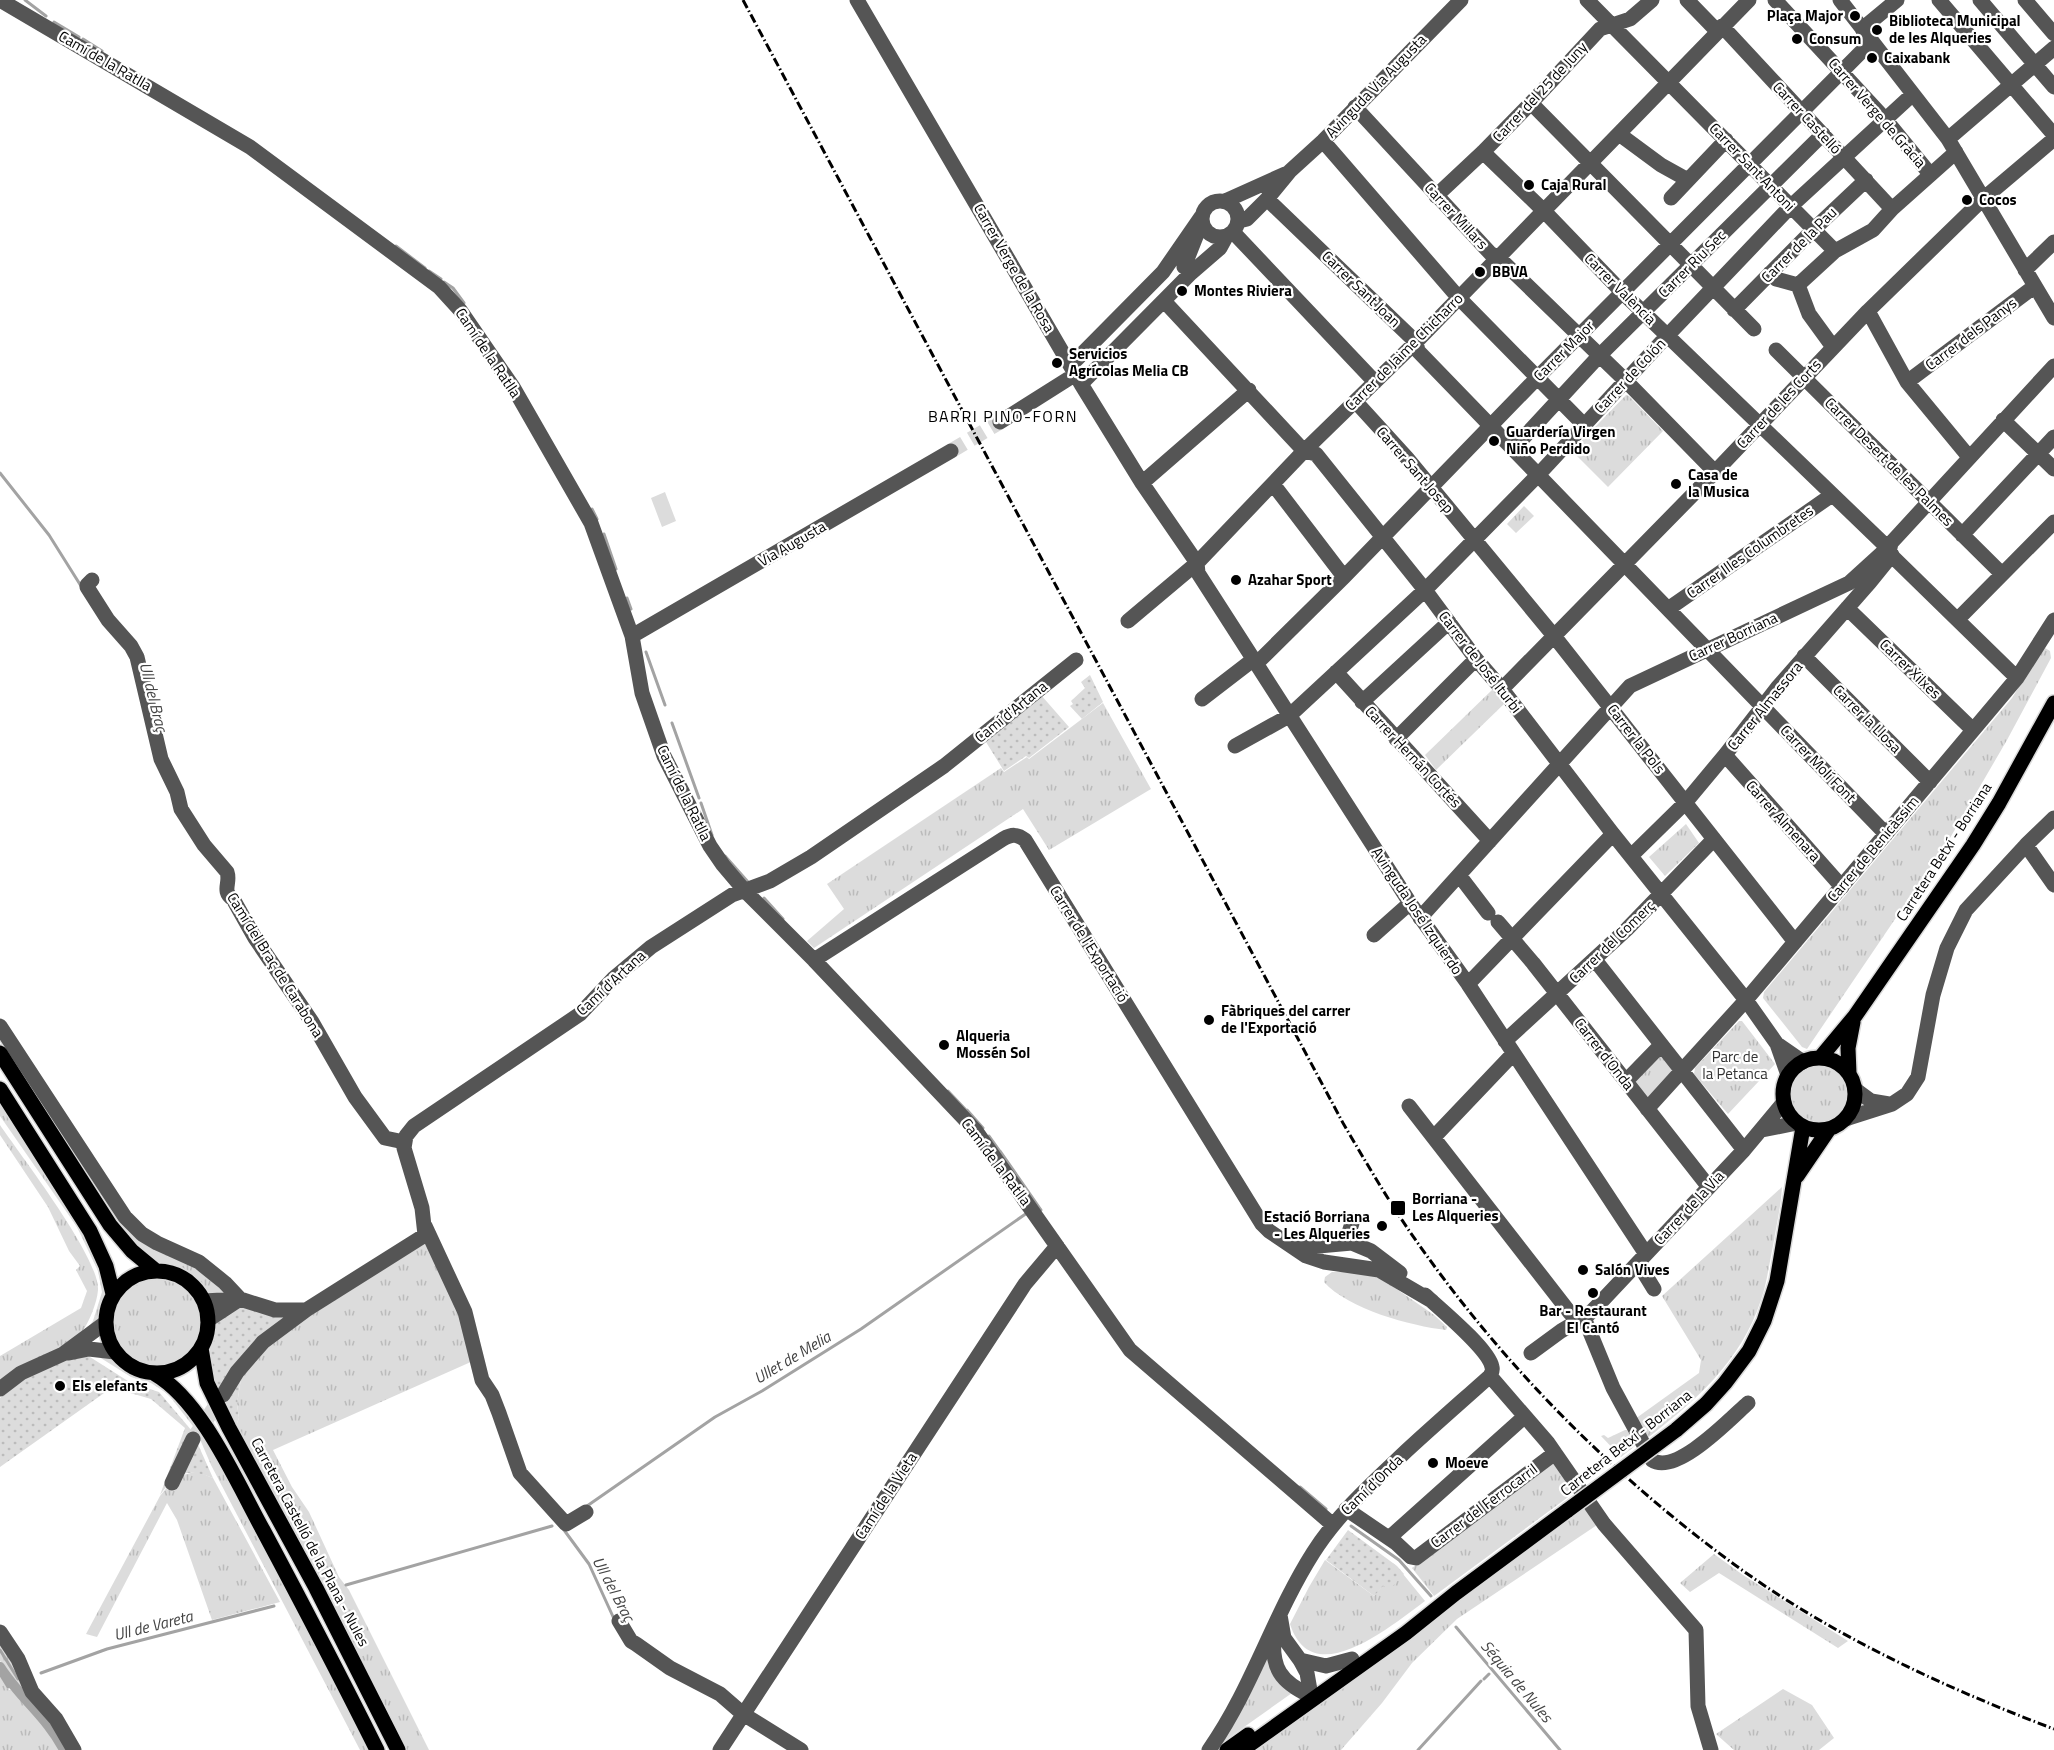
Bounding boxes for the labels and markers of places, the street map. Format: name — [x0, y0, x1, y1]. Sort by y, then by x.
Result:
place label: Plaça Major — [1767, 4, 1843, 27]
marker: Plaça Major — [1848, 9, 1862, 23]
place label: Biblioteca Municipal de les Alqueries — [1889, 9, 2021, 49]
marker: Biblioteca Municipal de les Alqueries — [1870, 23, 1884, 37]
place label: Consum — [1809, 27, 1861, 50]
marker: Consum — [1790, 32, 1804, 46]
place label: Caixabank — [1884, 46, 1951, 69]
marker: Caixabank — [1865, 51, 1879, 65]
place label: Caja Rural — [1541, 173, 1607, 196]
marker: Caja Rural — [1522, 178, 1536, 192]
place label: Cocos — [1979, 188, 2017, 211]
marker: Cocos — [1960, 193, 1974, 207]
place label: BBVA — [1492, 260, 1528, 283]
marker: BBVA — [1473, 265, 1487, 279]
place label: Montes Riviera — [1194, 279, 1292, 302]
marker: Montes Riviera — [1175, 284, 1189, 298]
place label: Servicios Agrícolas Melia CB — [1069, 342, 1189, 382]
marker: Servicios Agrícolas Melia CB — [1050, 356, 1064, 370]
place label: Guardería Virgen Niño Perdido — [1506, 420, 1615, 460]
marker: Guardería Virgen Niño Perdido — [1487, 434, 1501, 448]
place label: Casa de la Musica — [1688, 463, 1750, 503]
marker: Casa de la Musica — [1669, 477, 1683, 491]
place label: Azahar Sport — [1248, 568, 1332, 591]
marker: Azahar Sport — [1229, 573, 1243, 587]
place label: Fàbriques del carrer de l'Exportació — [1221, 999, 1351, 1039]
marker: Fàbriques del carrer de l'Exportació — [1202, 1013, 1216, 1027]
place label: Alqueria Mossén Sol — [956, 1024, 1030, 1064]
marker: Alqueria Mossén Sol — [937, 1038, 951, 1052]
place label: Borriana - Les Alqueries — [1412, 1187, 1498, 1227]
marker: Borriana - Les Alqueries — [1389, 1199, 1407, 1217]
place label: Estació Borriana - Les Alqueries — [1264, 1205, 1370, 1245]
marker: Estació Borriana - Les Alqueries — [1375, 1219, 1389, 1233]
place label: Salón Vives — [1595, 1258, 1669, 1281]
marker: Salón Vives — [1576, 1263, 1590, 1277]
marker: Bar - Restaurant El Cantó — [1586, 1286, 1600, 1300]
place label: Bar - Restaurant El Cantó — [1539, 1299, 1647, 1339]
place label: Els elefants — [72, 1374, 148, 1397]
marker: Els elefants — [53, 1379, 67, 1393]
place label: Moeve — [1445, 1451, 1489, 1474]
marker: Moeve — [1426, 1456, 1440, 1470]

